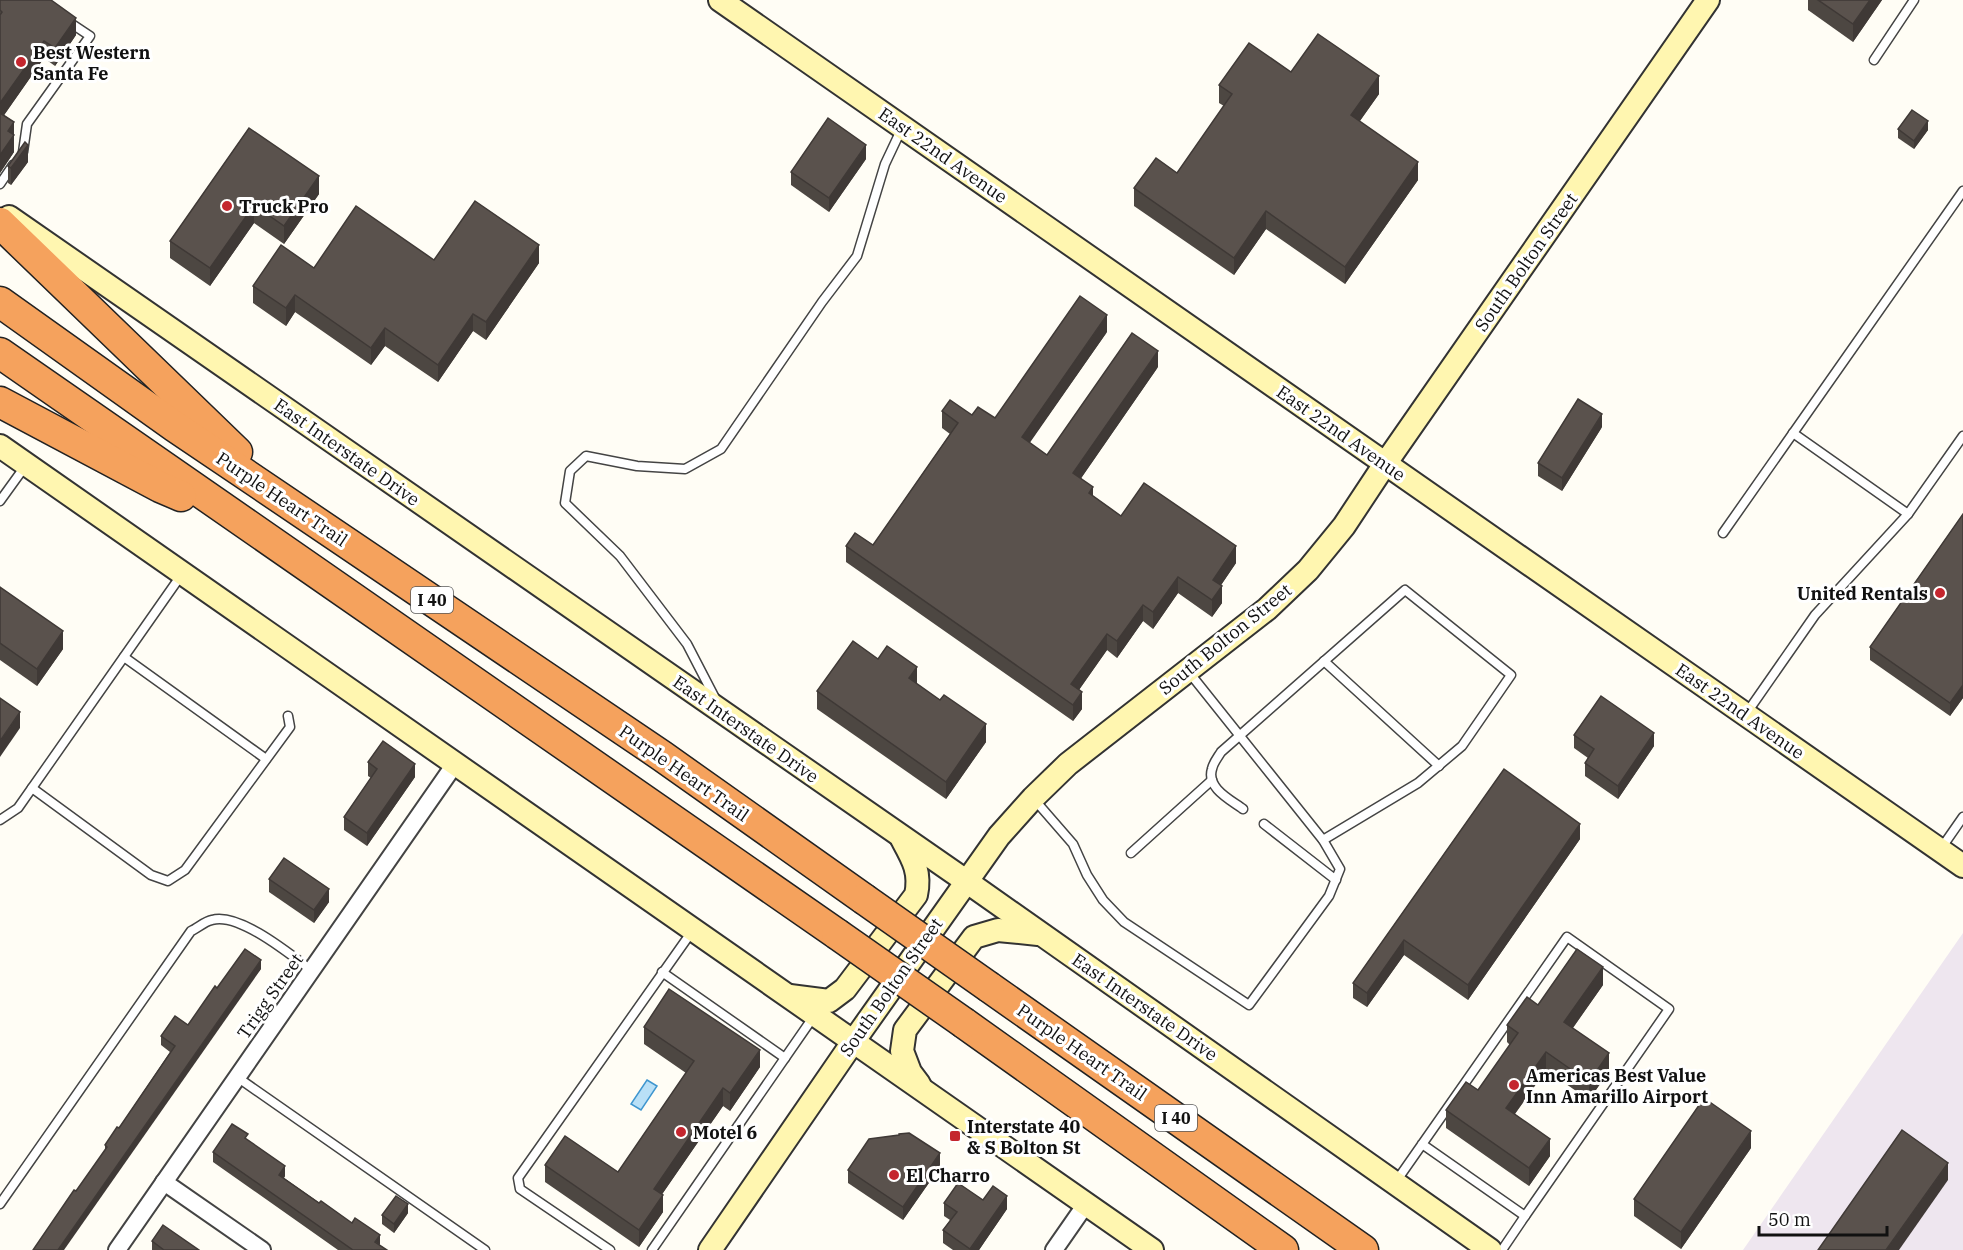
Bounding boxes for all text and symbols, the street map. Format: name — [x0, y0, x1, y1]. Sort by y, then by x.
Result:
place label: Best Western Santa Fe — [33, 41, 150, 85]
marker: Best Western Santa Fe — [14, 55, 28, 69]
street label: East 22nd Avenue — [874, 102, 1012, 208]
street label: South Bolton Street — [1470, 188, 1582, 336]
place label: Truck Pro — [239, 195, 329, 218]
marker: Truck Pro — [220, 199, 234, 213]
street label: East 22nd Avenue — [1272, 380, 1410, 486]
street label: East Interstate Drive — [270, 393, 424, 511]
street label: Purple Heart Trail — [212, 447, 352, 551]
street label: South Bolton Street — [1154, 578, 1296, 700]
place label: United Rentals — [1797, 582, 1928, 605]
marker: United Rentals — [1933, 586, 1947, 600]
road number: I 40 — [411, 587, 453, 613]
street label: East 22nd Avenue — [1671, 658, 1809, 764]
street label: East Interstate Drive — [669, 670, 823, 788]
street label: Purple Heart Trail — [615, 720, 753, 826]
street label: South Bolton Street — [835, 913, 947, 1061]
street label: East Interstate Drive — [1068, 948, 1222, 1066]
street label: Trigg Street — [232, 949, 308, 1043]
street label: Purple Heart Trail — [1013, 999, 1151, 1105]
place label: Americas Best Value Inn Amarillo Airport — [1526, 1064, 1708, 1108]
marker: Americas Best Value Inn Amarillo Airport — [1507, 1078, 1521, 1092]
road number: I 40 — [1155, 1105, 1197, 1131]
place label: Interstate 40 & S Bolton St — [967, 1115, 1081, 1159]
place label: Motel 6 — [693, 1121, 758, 1144]
marker: Motel 6 — [674, 1125, 688, 1139]
marker: Interstate 40 & S Bolton St — [948, 1129, 962, 1143]
place label: El Charro — [906, 1164, 990, 1187]
marker: El Charro — [887, 1168, 901, 1182]
scale bar — [1759, 1199, 1886, 1237]
text: 50 m — [1768, 1208, 1811, 1231]

